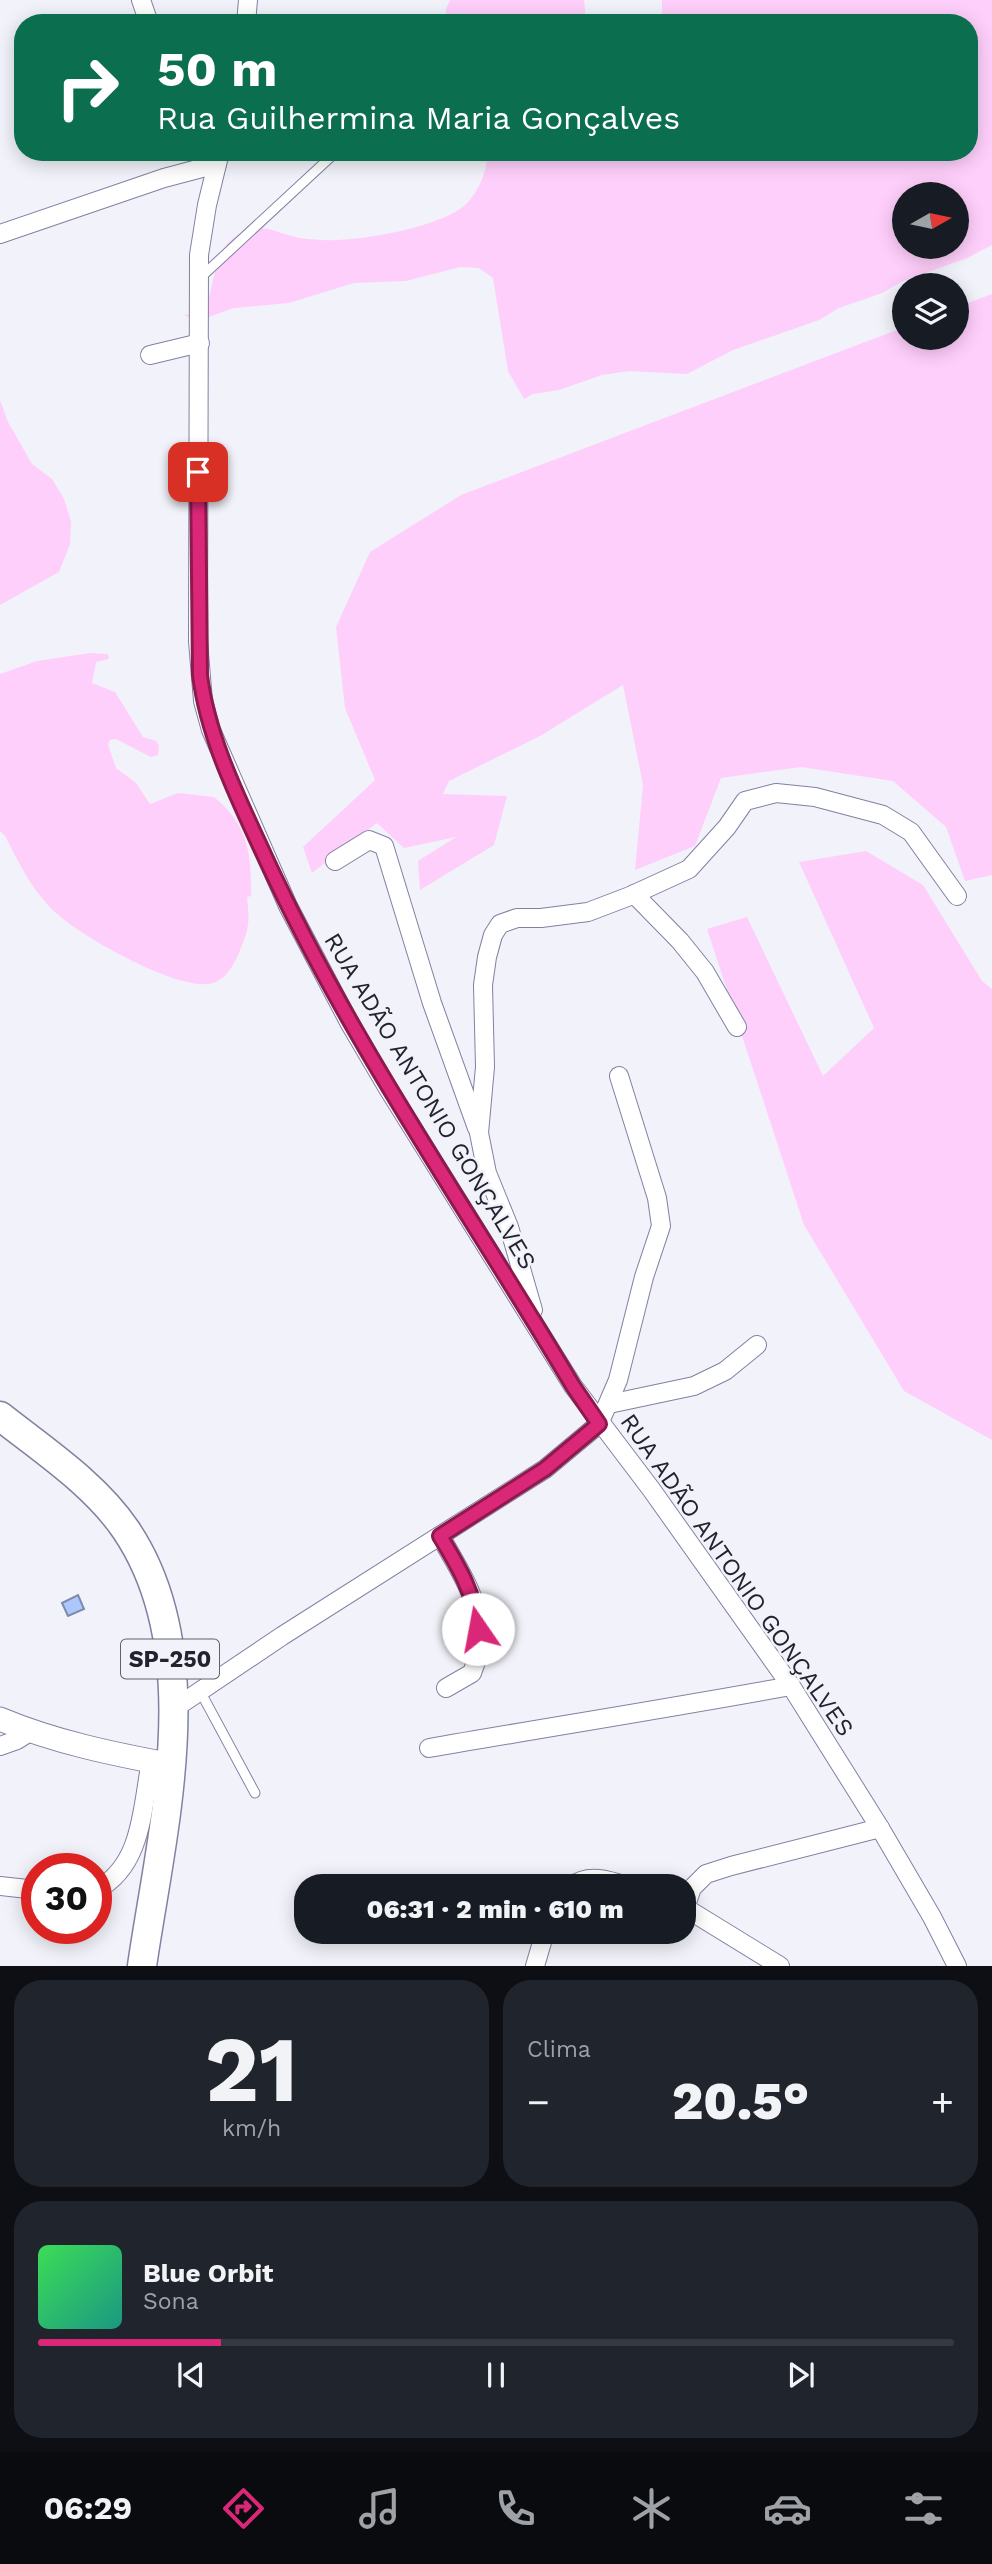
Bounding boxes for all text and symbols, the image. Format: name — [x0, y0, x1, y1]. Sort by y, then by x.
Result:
text: 50 m — [157, 40, 277, 98]
icon: right — [42, 42, 133, 133]
text: Rua Guilhermina Maria Gonçalves — [157, 99, 680, 137]
north arrow — [892, 182, 970, 259]
map controls — [892, 182, 969, 350]
button: layers — [892, 273, 969, 350]
pin — [168, 442, 228, 502]
icon: arrive — [179, 453, 217, 491]
street label: RUA ADÃO ANTONIO GONÇALVES — [318, 928, 542, 1274]
street label: RUA ADÃO ANTONIO GONÇALVES — [614, 1408, 860, 1742]
position arrow — [441, 1592, 515, 1666]
road number: SP-250 — [121, 1640, 219, 1678]
speed limit sign: 30 — [21, 1853, 112, 1944]
text: 06:31 · 2 min · 610 m — [366, 1894, 624, 1924]
text: 21 — [205, 2016, 298, 2123]
text: Clima — [527, 2036, 591, 2063]
text: 20.5° — [672, 2071, 809, 2132]
text: − — [527, 2080, 550, 2124]
text: + — [931, 2080, 954, 2124]
text: km/h — [222, 2115, 281, 2142]
text: Blue Orbit — [143, 2258, 273, 2288]
text: Sona — [143, 2288, 199, 2315]
icon: previous — [172, 2356, 210, 2394]
icon: pause — [477, 2356, 515, 2394]
icon: next — [782, 2356, 820, 2394]
icon: directions — [219, 2484, 268, 2533]
icon: music — [355, 2484, 404, 2533]
icon: phone — [491, 2484, 540, 2533]
icon: climate — [627, 2484, 676, 2533]
icon: car — [763, 2484, 812, 2533]
icon: filters — [899, 2484, 948, 2533]
text: 06:29 — [44, 2489, 132, 2527]

